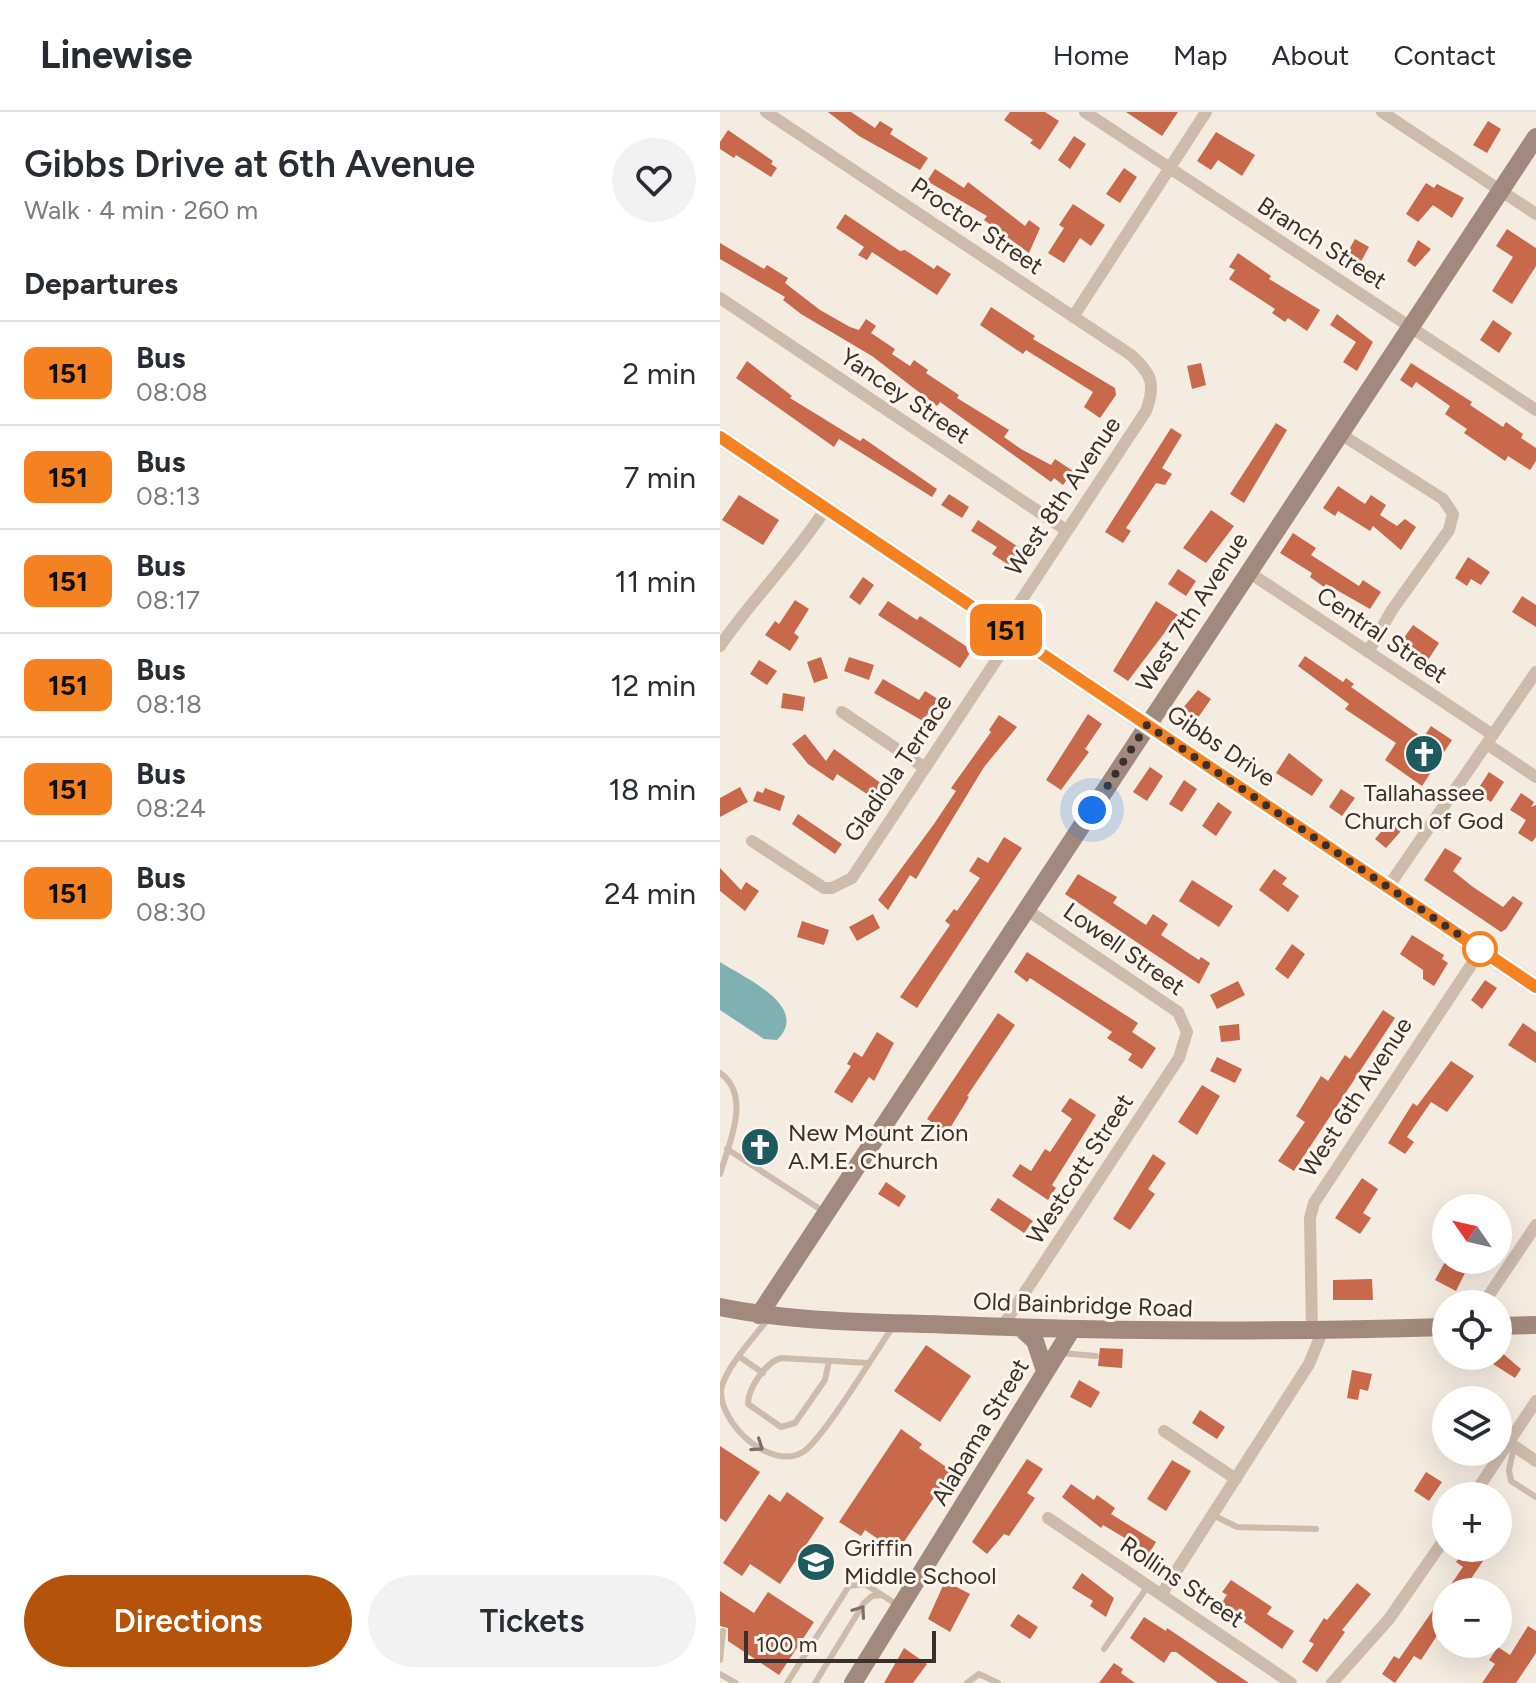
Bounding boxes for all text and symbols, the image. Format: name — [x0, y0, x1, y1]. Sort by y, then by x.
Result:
text: Linewise — [40, 32, 193, 78]
text: Home — [1053, 38, 1129, 72]
text: Map — [1173, 38, 1228, 72]
text: About — [1272, 38, 1349, 72]
text: Contact — [1393, 38, 1496, 72]
button: heart — [612, 138, 696, 222]
text: Gibbs Drive at 6th Avenue — [24, 141, 475, 187]
street label: Proctor Street — [906, 171, 1049, 280]
street label: Branch Street — [1252, 190, 1392, 295]
text: Walk · 4 min · 260 m — [24, 194, 258, 226]
text: Departures — [24, 265, 178, 302]
text: Bus — [136, 339, 185, 376]
street label: Yancey Street — [835, 342, 976, 450]
text: 2 min — [623, 355, 696, 392]
text: 151 — [48, 356, 88, 390]
text: 08:08 — [136, 376, 208, 408]
street label: West 8th Avenue — [999, 411, 1127, 581]
text: Bus — [136, 443, 185, 480]
text: 7 min — [623, 459, 696, 496]
text: 151 — [48, 460, 88, 494]
text: 08:13 — [136, 480, 200, 512]
street label: West 7th Avenue — [1129, 527, 1254, 697]
text: Bus — [136, 547, 185, 584]
text: 11 min — [615, 563, 696, 600]
text: 151 — [48, 564, 88, 598]
street label: Central Street — [1311, 580, 1453, 689]
text: 08:17 — [136, 584, 200, 616]
line badge: 151 — [960, 604, 1052, 656]
text: 151 — [986, 613, 1026, 647]
text: Bus — [136, 651, 185, 688]
text: 12 min — [610, 667, 696, 704]
text: 151 — [48, 668, 88, 702]
text: 08:18 — [136, 688, 202, 720]
street label: Gladiola Terrace — [837, 688, 958, 847]
street label: Gibbs Drive — [1162, 699, 1281, 792]
church icon: Tallahassee Church of God — [1403, 733, 1445, 775]
text: Bus — [136, 755, 185, 792]
text: 18 min — [609, 771, 696, 808]
text: 151 — [48, 772, 88, 806]
place label: Tallahassee Church of God — [1344, 778, 1504, 835]
your location — [1072, 790, 1112, 830]
text: 08:24 — [136, 792, 206, 824]
text: Bus — [136, 859, 185, 896]
text: 24 min — [604, 875, 696, 912]
text: 151 — [48, 876, 88, 910]
text: 08:30 — [136, 896, 206, 928]
street label: Lowell Street — [1058, 896, 1191, 1001]
unlabelled marker — [1463, 932, 1497, 966]
street label: West 6th Avenue — [1293, 1011, 1418, 1182]
street label: Westcott Street — [1020, 1088, 1139, 1249]
place label: New Mount Zion A.M.E. Church — [788, 1118, 968, 1175]
church icon: New Mount Zion A.M.E. Church — [739, 1126, 781, 1168]
north arrow — [1432, 1194, 1512, 1274]
map controls — [1432, 1194, 1512, 1658]
street label: Old Bainbridge Road — [973, 1286, 1193, 1323]
button: locate — [1432, 1290, 1512, 1370]
street label: Alabama Street — [924, 1353, 1035, 1510]
button: layers — [1432, 1386, 1512, 1466]
one-way arrow — [749, 1436, 764, 1451]
button: + — [1432, 1482, 1512, 1562]
street label: Rollins Street — [1115, 1530, 1250, 1634]
place label: Griffin Middle School — [844, 1533, 997, 1590]
school or university icon: Griffin Middle School — [795, 1541, 837, 1583]
button: Directions — [24, 1575, 352, 1667]
button: Tickets — [368, 1575, 696, 1667]
button: − — [1432, 1578, 1512, 1658]
one-way arrow — [850, 1605, 865, 1619]
scale bar — [744, 1627, 936, 1663]
text: 100 m — [756, 1631, 817, 1658]

